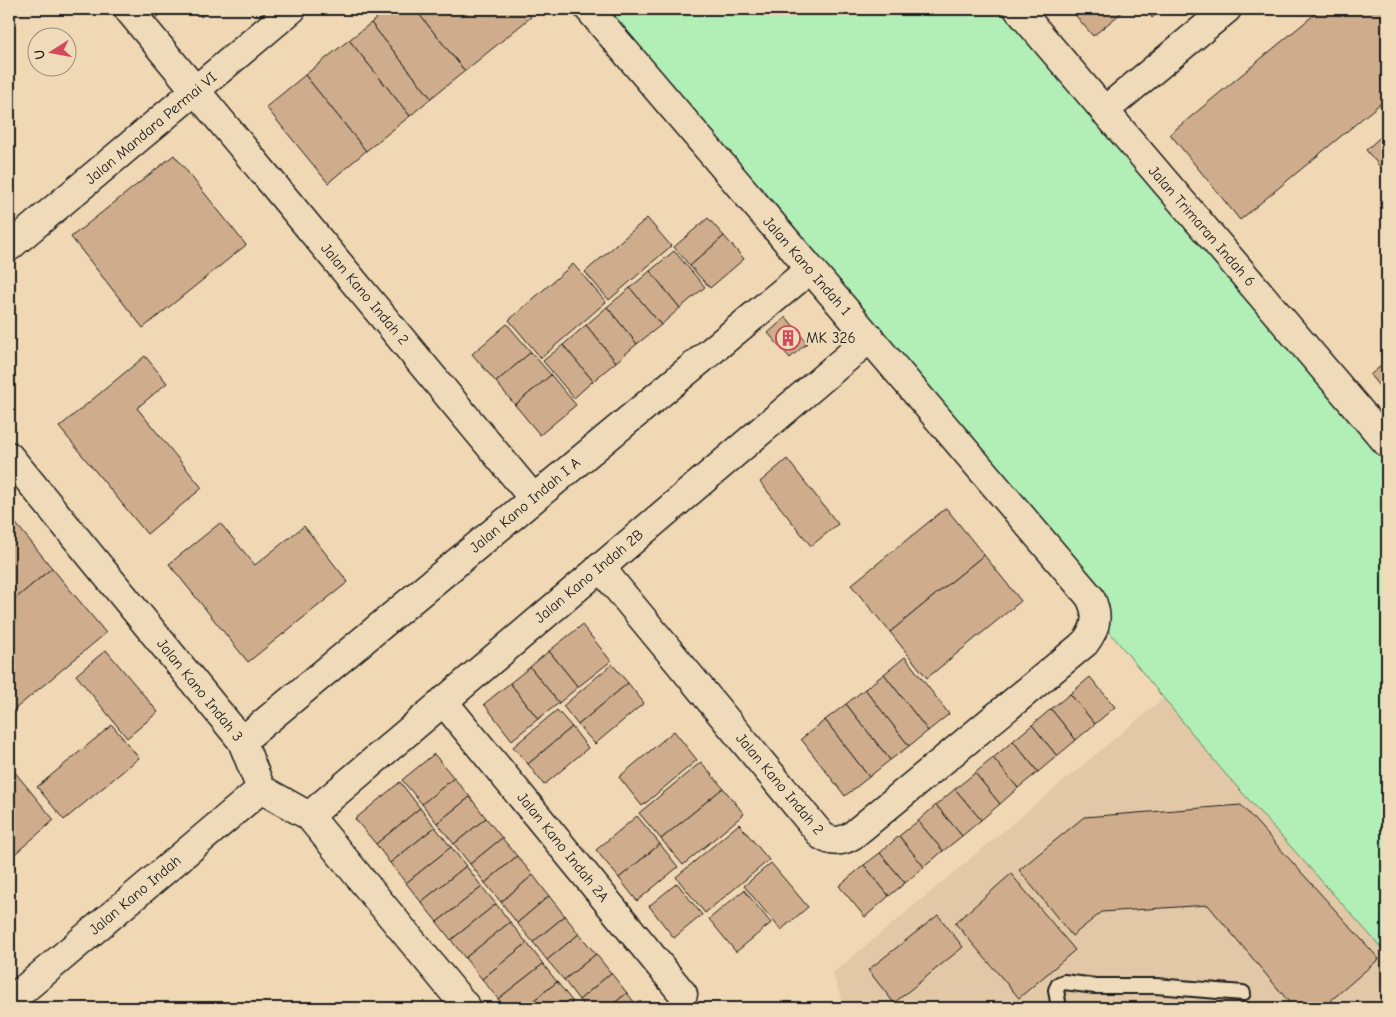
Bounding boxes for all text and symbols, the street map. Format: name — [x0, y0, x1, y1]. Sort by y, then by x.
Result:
north arrow — [28, 28, 78, 78]
text: U — [30, 48, 49, 61]
street label: Jalan Mandara Permai VI — [82, 68, 220, 188]
street label: Jalan Trimaran Indah 6 — [1145, 162, 1259, 290]
street label: Jalan Kano Indah 1 — [759, 213, 855, 319]
street label: Jalan Kano Indah 2 — [317, 240, 413, 348]
building icon: MK 326 — [775, 325, 801, 351]
place label: MK 326 — [806, 329, 856, 347]
street label: Jalan Kano Indah I A — [466, 453, 584, 557]
street label: Jalan Kano Indah 2B — [531, 525, 647, 627]
street label: Jalan Kano Indah 3 — [153, 635, 247, 745]
street label: Jalan Kano Indah 2 — [732, 730, 828, 838]
street label: Jalan Kano Indah 2A — [513, 789, 613, 906]
street label: Jalan Kano Indah — [85, 851, 185, 939]

